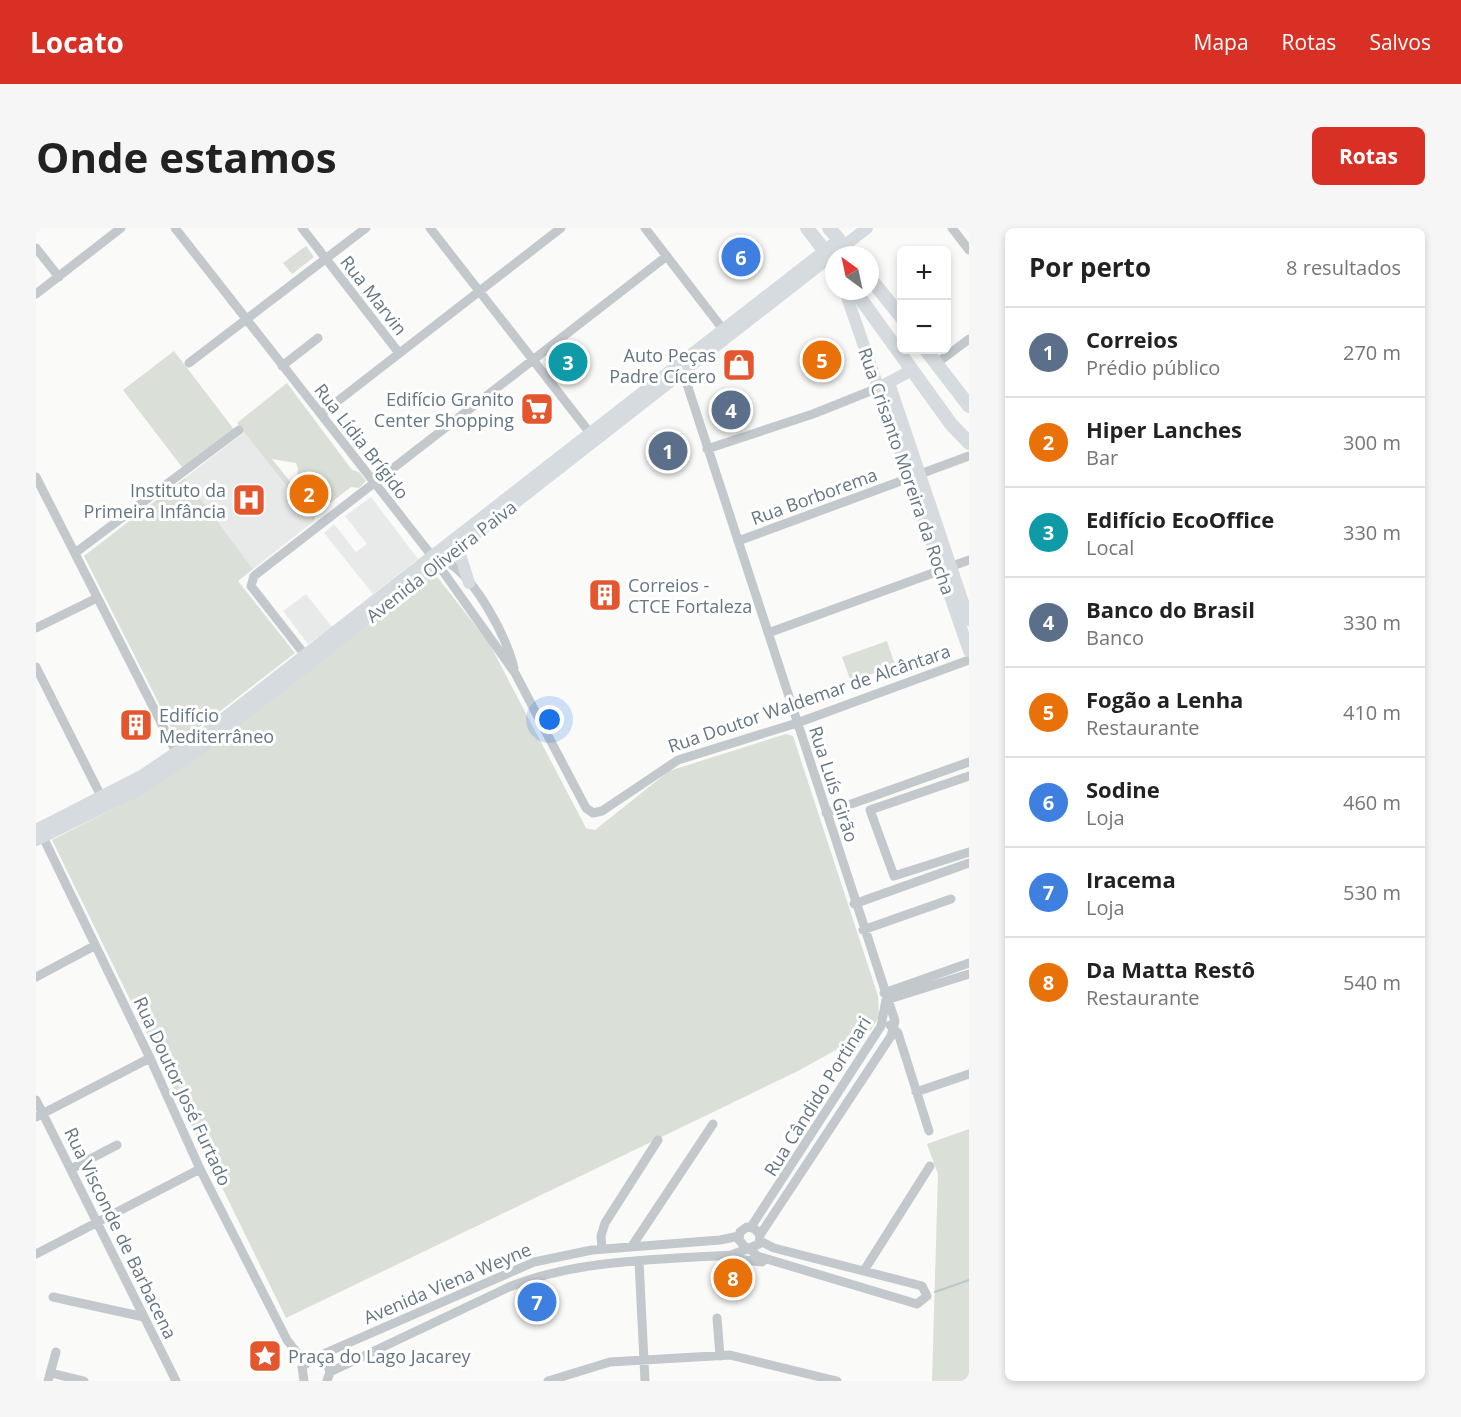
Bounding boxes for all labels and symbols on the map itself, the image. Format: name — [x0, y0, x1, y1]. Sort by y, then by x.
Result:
pin: 6 — [722, 234, 760, 279]
north arrow — [825, 246, 879, 300]
street label: Rua Marvin — [335, 250, 413, 340]
pin: 5 — [802, 338, 842, 382]
pin: 3 — [548, 340, 588, 384]
place label: Auto Peças Padre Cícero — [609, 343, 716, 388]
street label: Rua Crisanto Moreira da Rocha — [853, 344, 961, 598]
shop icon: Auto Peças Padre Cícero — [721, 347, 757, 383]
street label: Rua Lídia Brígido — [309, 378, 415, 504]
place label: Edifício Granito Center Shopping — [374, 387, 514, 432]
pin: 4 — [712, 388, 750, 432]
supermarket icon: Edifício Granito Center Shopping — [519, 391, 555, 427]
pin: 1 — [648, 428, 688, 474]
street label: Rua Borborema — [748, 462, 880, 530]
pin: 2 — [290, 472, 328, 516]
place label: Instituto da Primeira Infância — [84, 478, 226, 523]
hospital icon: Instituto da Primeira Infância — [231, 482, 267, 518]
street label: Avenida Oliveira Paiva — [361, 495, 521, 627]
place label: Correios - CTCE Fortaleza — [628, 573, 752, 618]
building icon: Correios - CTCE Fortaleza — [587, 577, 623, 613]
street label: Rua Doutor Waldemar de Alcântara — [665, 638, 953, 758]
place label: Edifício Mediterrâneo — [159, 703, 274, 748]
your location — [535, 705, 564, 734]
building icon: Edifício Mediterrâneo — [118, 707, 154, 743]
street label: Rua Luís Girão — [804, 723, 864, 845]
street label: Rua Doutor José Furtado — [129, 993, 237, 1189]
street label: Rua Cândido Portinari — [758, 1012, 876, 1180]
street label: Rua Visconde de Barbacena — [59, 1123, 183, 1343]
street label: Avenida Viena Weyne — [360, 1237, 534, 1329]
pin: 8 — [714, 1256, 752, 1300]
pin: 7 — [518, 1280, 556, 1324]
place icon: Praça do Lago Jacarey — [247, 1338, 283, 1374]
place label: Praça do Lago Jacarey — [288, 1344, 472, 1368]

